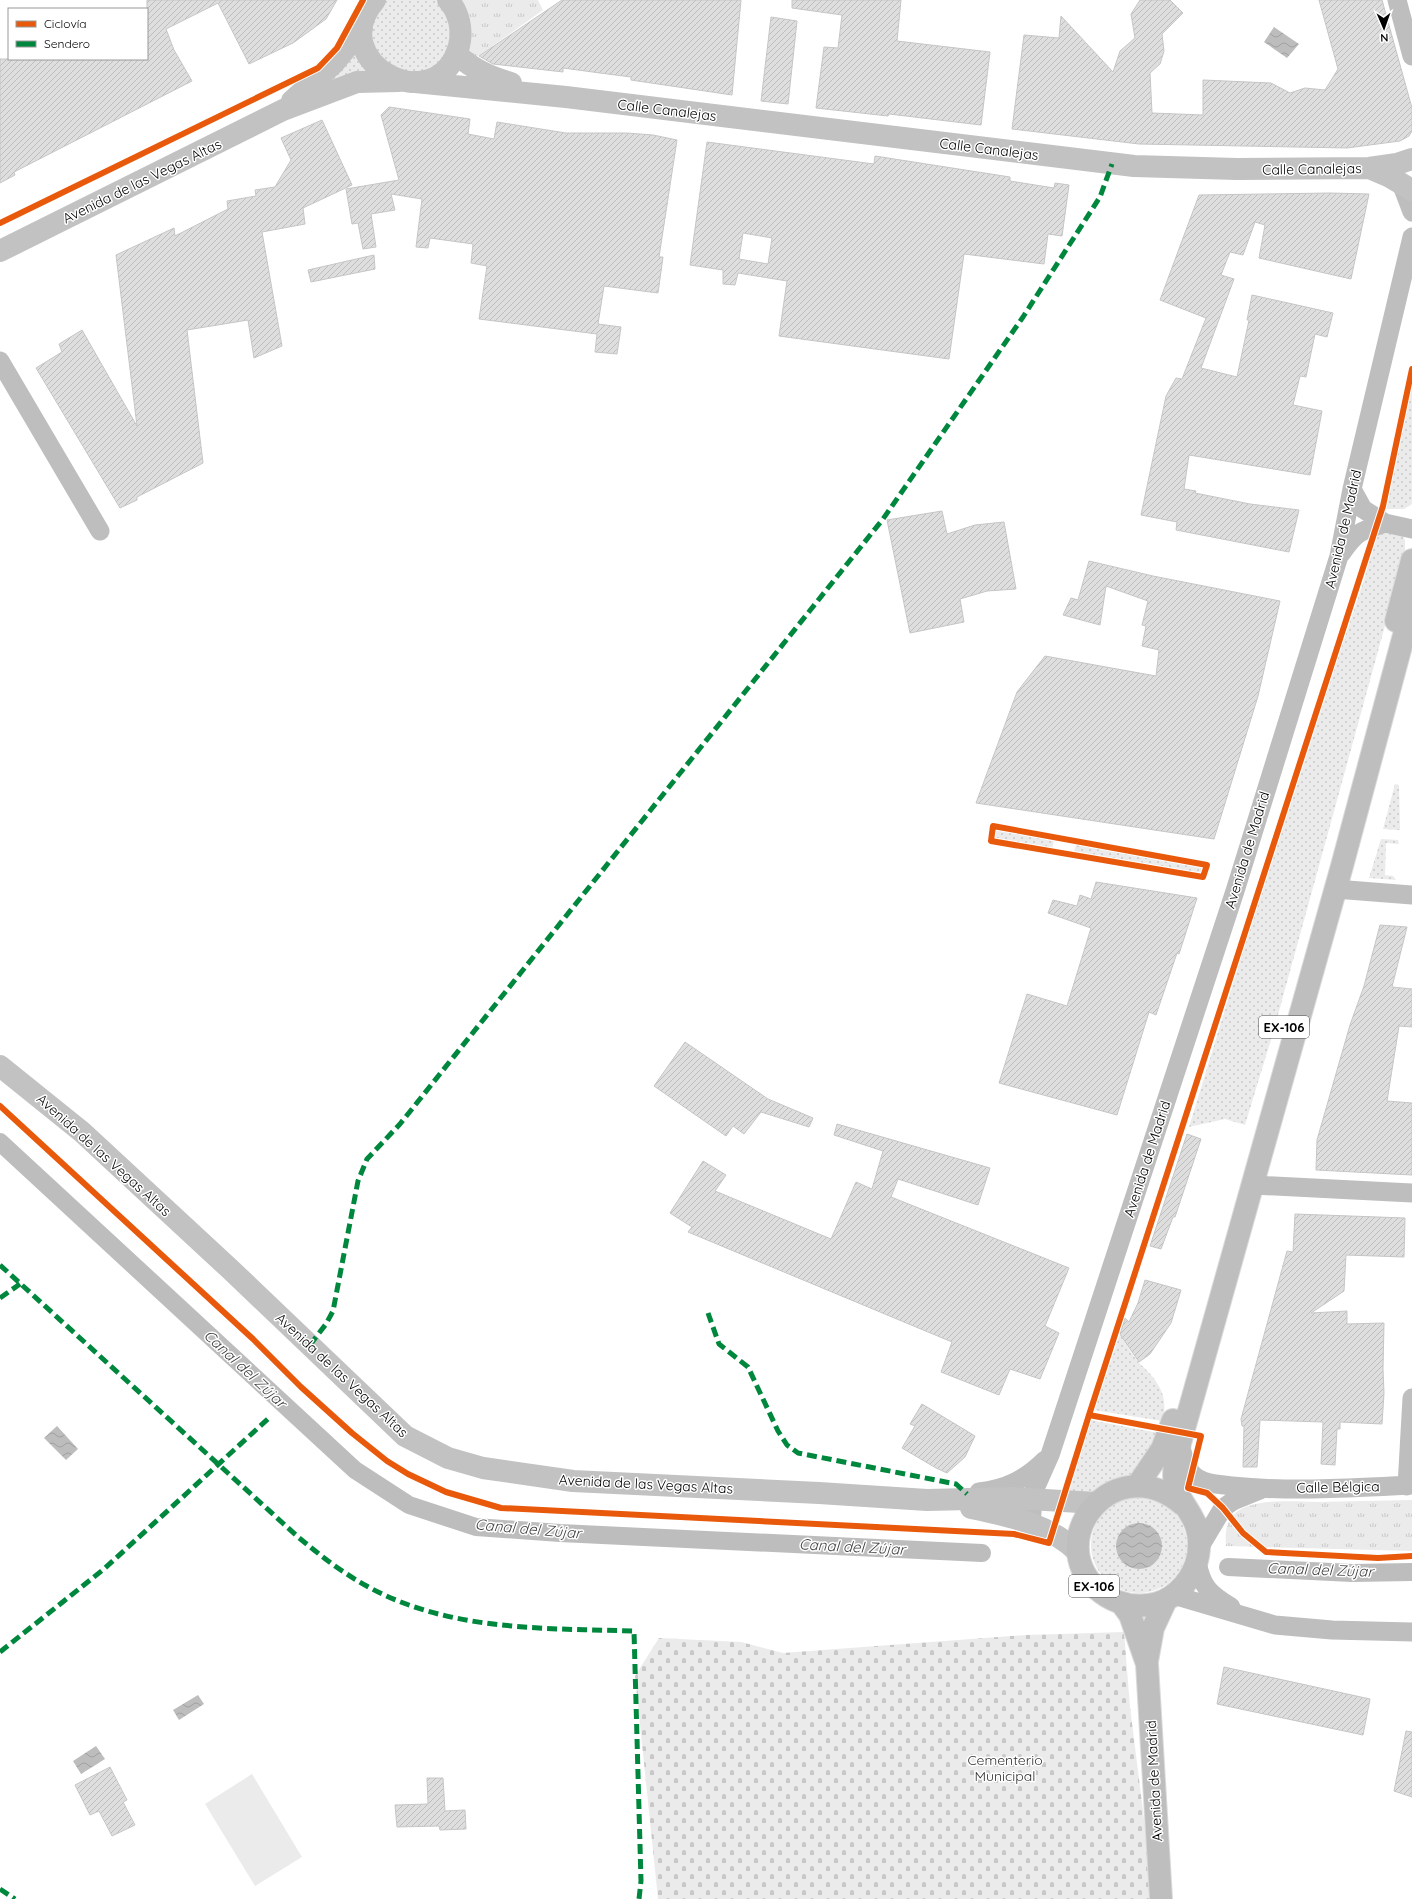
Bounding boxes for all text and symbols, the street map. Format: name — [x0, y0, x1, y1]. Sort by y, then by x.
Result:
legend — [8, 8, 148, 60]
north arrow — [1364, 8, 1404, 48]
text: Ciclovía — [44, 16, 87, 31]
text: N — [1380, 31, 1389, 45]
text: Sendero — [44, 36, 90, 51]
street label: Calle Canalejas — [616, 95, 718, 125]
street label: Calle Canalejas — [938, 134, 1040, 164]
street label: Avenida de las Vegas Altas — [60, 135, 224, 227]
street label: Calle Canalejas — [1262, 159, 1362, 179]
street label: Avenida de Madrid — [1321, 468, 1365, 590]
street label: Avenida de Madrid — [1221, 789, 1273, 911]
road number: EX-106 — [1259, 1016, 1309, 1038]
street label: Avenida de las Vegas Altas — [33, 1090, 175, 1220]
street label: Avenida de Madrid — [1120, 1098, 1174, 1220]
street label: Avenida de las Vegas Altas — [272, 1309, 412, 1441]
water label: Canal del Zújar — [200, 1325, 292, 1413]
street label: Avenida de las Vegas Altas — [558, 1470, 734, 1498]
street label: Calle Bélgica — [1296, 1477, 1380, 1497]
water label: Canal del Zújar — [474, 1514, 584, 1543]
water label: Canal del Zújar — [798, 1534, 908, 1559]
water label: Canal del Zújar — [1267, 1558, 1376, 1581]
road number: EX-106 — [1069, 1575, 1119, 1597]
street label: Avenida de Madrid — [1142, 1720, 1166, 1842]
park label: Cementerio Municipal — [967, 1751, 1043, 1785]

